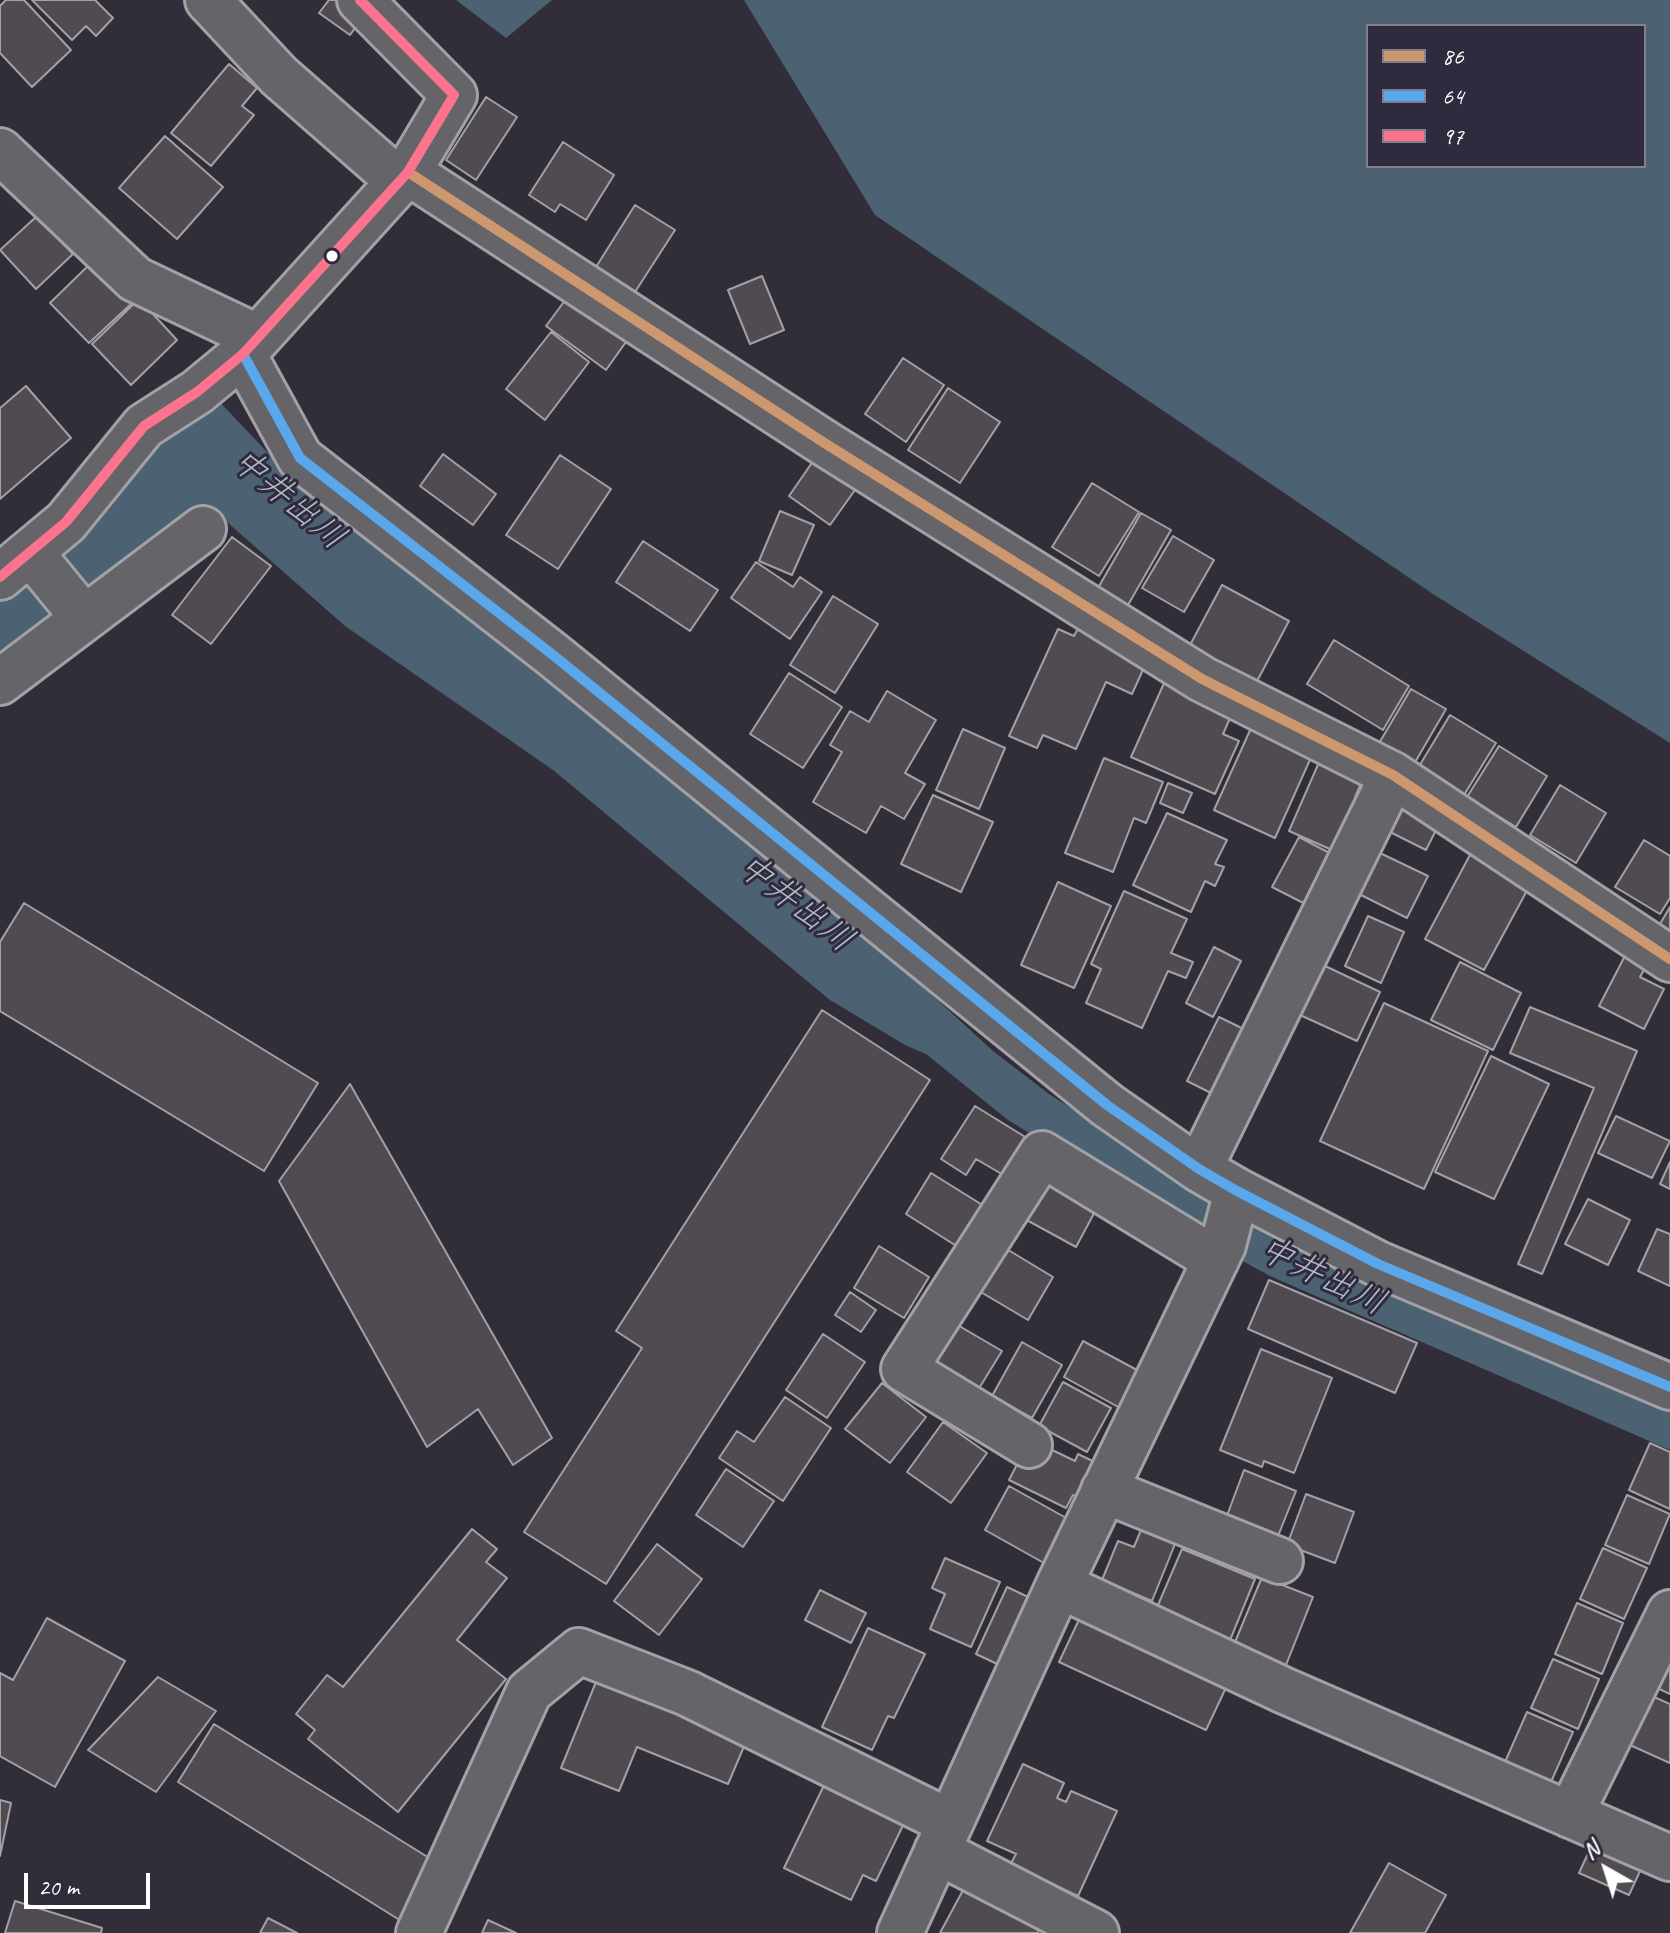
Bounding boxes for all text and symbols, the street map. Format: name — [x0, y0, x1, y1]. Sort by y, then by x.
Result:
legend — [1366, 24, 1646, 168]
text: 86 — [1442, 41, 1464, 71]
text: 64 — [1442, 81, 1464, 111]
text: 97 — [1442, 121, 1464, 151]
unlabelled marker — [324, 248, 340, 264]
water label: 中井出川 — [223, 441, 353, 559]
water label: 中井出川 — [729, 846, 861, 962]
water label: 中井出川 — [1252, 1229, 1392, 1325]
north arrow — [1566, 1829, 1646, 1909]
text: N — [1577, 1835, 1605, 1866]
scale bar — [28, 1857, 154, 1907]
text: 20 m — [38, 1872, 79, 1902]

